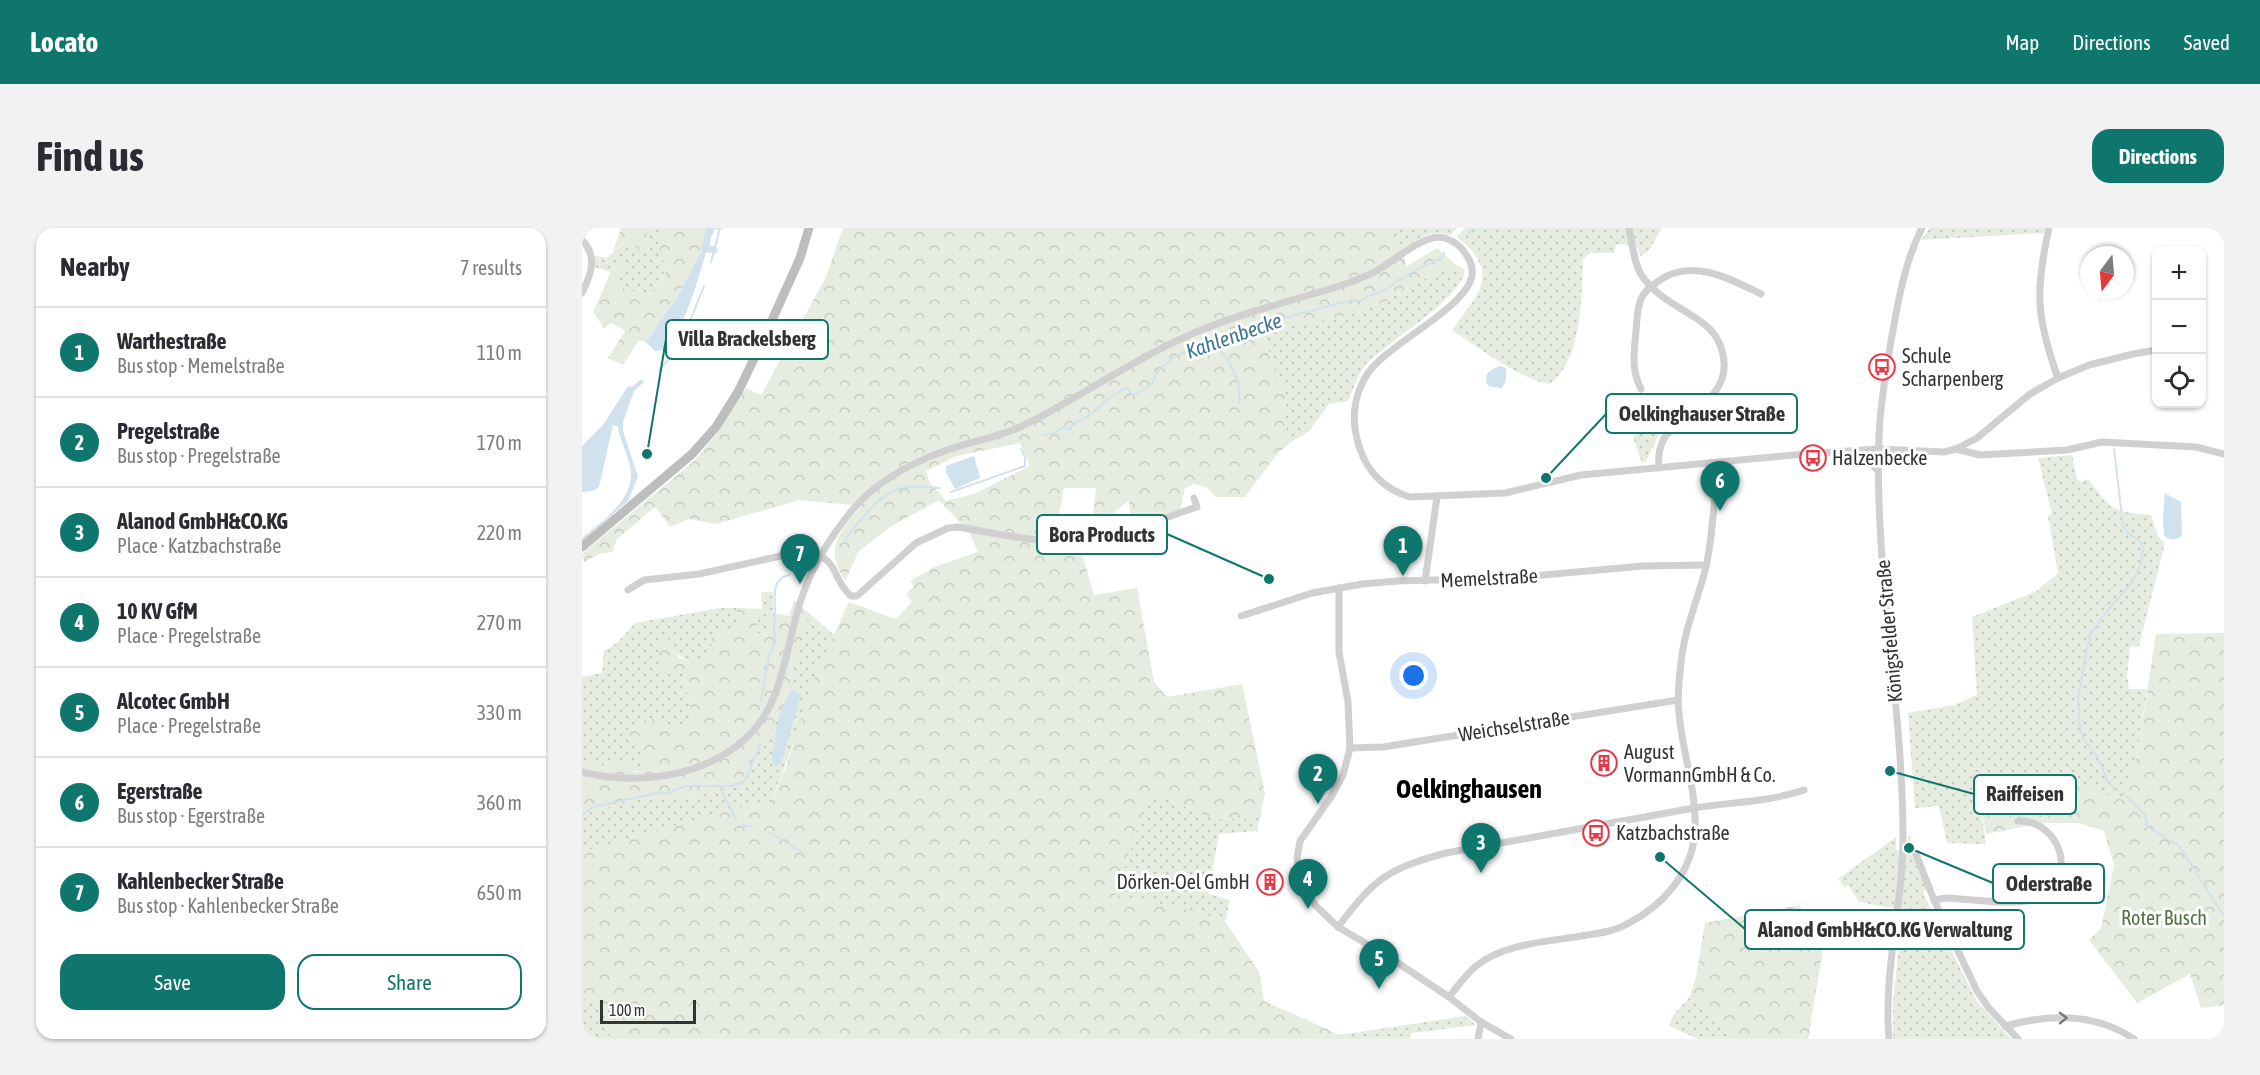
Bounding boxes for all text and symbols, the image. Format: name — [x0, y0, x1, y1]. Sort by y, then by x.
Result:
text: Locato — [30, 26, 98, 58]
text: Map — [2005, 30, 2039, 54]
text: Directions — [2072, 30, 2151, 54]
text: Saved — [2184, 30, 2230, 54]
button: Directions — [2092, 129, 2224, 183]
text: Find us — [36, 132, 144, 180]
north arrow — [2080, 246, 2134, 300]
map controls — [2152, 246, 2206, 408]
button: + — [2152, 246, 2206, 300]
text: Nearby — [60, 252, 130, 282]
text: 7 results — [460, 256, 522, 279]
button: − — [2152, 300, 2206, 354]
water label: Kahlenbecke — [1182, 307, 1285, 363]
callout: Villa Brackelsberg — [666, 320, 828, 359]
text: Villa Brackelsberg — [677, 326, 817, 350]
text: Warthestraße — [117, 328, 227, 354]
text: 1 — [75, 341, 84, 364]
text: 110 m — [477, 341, 522, 364]
place label: Schule Scharpenberg — [1902, 344, 2004, 390]
bus stop icon: Schule Scharpenberg — [1867, 352, 1897, 382]
text: Bus stop · Memelstraße — [117, 354, 285, 377]
button: locate — [2152, 354, 2206, 408]
callout: Oelkinghauser Straße — [1606, 394, 1797, 433]
text: Oelkinghauser Straße — [1619, 401, 1785, 425]
text: Pregelstraße — [117, 418, 220, 444]
text: 2 — [75, 431, 84, 454]
text: 170 m — [477, 431, 522, 454]
bus stop icon: Halzenbecke — [1798, 443, 1828, 473]
text: Bus stop · Pregelstraße — [117, 444, 281, 467]
place label: Halzenbecke — [1832, 446, 1927, 469]
pin: 6 — [1700, 462, 1740, 511]
text: Alanod GmbH&CO.KG — [117, 508, 288, 534]
callout: Bora Products — [1037, 515, 1167, 554]
text: 3 — [75, 521, 84, 544]
text: 220 m — [477, 521, 522, 544]
text: Bora Products — [1049, 522, 1156, 546]
pin: 1 — [1384, 526, 1422, 576]
text: Place · Katzbachstraße — [117, 534, 281, 557]
pin: 7 — [780, 534, 820, 584]
street label: Königsfelder Straße — [1871, 559, 1906, 703]
street label: Memelstraße — [1440, 563, 1538, 592]
text: 10 KV GfM — [117, 598, 198, 624]
text: 4 — [75, 611, 84, 634]
text: 270 m — [477, 611, 522, 634]
text: Place · Pregelstraße — [117, 624, 261, 647]
your location — [1399, 661, 1428, 690]
text: Alcotec GmbH — [117, 688, 230, 714]
text: 5 — [75, 701, 84, 724]
text: 330 m — [477, 701, 522, 724]
street label: Weichselstraße — [1457, 705, 1571, 746]
text: Place · Pregelstraße — [117, 714, 261, 737]
place label: August VormannGmbH & Co. — [1624, 740, 1776, 786]
building icon: August VormannGmbH & Co. — [1589, 748, 1619, 778]
pin: 2 — [1298, 754, 1338, 804]
district label: Oelkinghausen — [1396, 774, 1542, 804]
callout: Raiffeisen — [1974, 775, 2076, 814]
text: Egerstraße — [117, 778, 203, 804]
text: Raiffeisen — [1986, 781, 2064, 805]
text: 6 — [75, 791, 84, 814]
text: 360 m — [477, 791, 522, 814]
text: Bus stop · Egerstraße — [117, 804, 265, 827]
bus stop icon: Katzbachstraße — [1581, 818, 1611, 848]
place label: Katzbachstraße — [1616, 821, 1730, 844]
pin: 3 — [1462, 824, 1500, 873]
pin: 4 — [1288, 860, 1328, 909]
callout: Oderstraße — [1993, 864, 2104, 903]
building icon: Dörken-Oel GmbH — [1255, 867, 1285, 897]
text: Kahlenbecker Straße — [117, 868, 284, 894]
place label: Dörken-Oel GmbH — [1116, 870, 1250, 893]
text: Oderstraße — [2006, 871, 2092, 895]
text: 7 — [75, 881, 84, 904]
text: 650 m — [477, 881, 522, 904]
text: Bus stop · Kahlenbecker Straße — [117, 894, 339, 917]
park label: Roter Busch — [2121, 906, 2207, 929]
callout: Alanod GmbH&CO.KG Verwaltung — [1745, 910, 2024, 949]
text: Alanod GmbH&CO.KG Verwaltung — [1757, 917, 2013, 941]
pin: 5 — [1360, 940, 1398, 989]
button: Save — [60, 954, 285, 1010]
button: Share — [297, 954, 522, 1010]
scale bar — [600, 997, 696, 1024]
text: 100 m — [609, 1001, 645, 1019]
one-way arrow — [2058, 1012, 2067, 1024]

